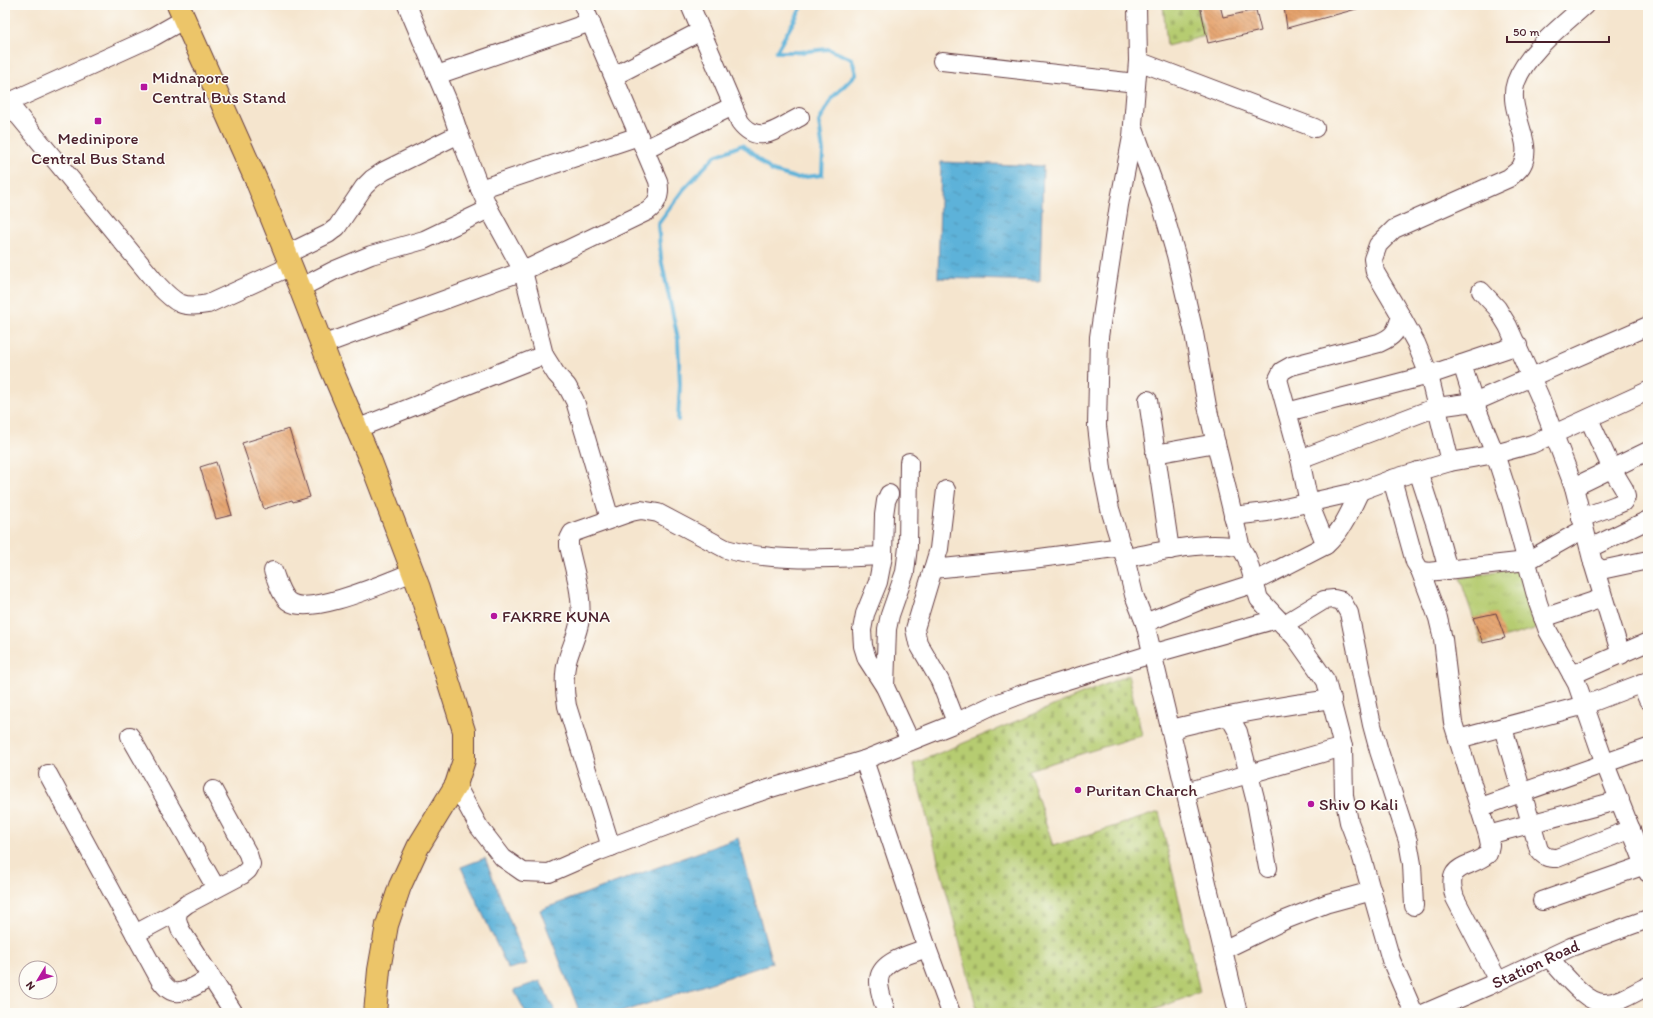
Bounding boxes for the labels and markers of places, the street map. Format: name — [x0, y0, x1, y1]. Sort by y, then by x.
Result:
place label: Midnapore Central Bus Stand — [152, 67, 286, 107]
marker: Midnapore Central Bus Stand — [139, 82, 149, 92]
marker: Medinipore Central Bus Stand — [93, 116, 103, 126]
place label: Medinipore Central Bus Stand — [31, 128, 165, 168]
place label: FAKRRE KUNA — [502, 606, 610, 626]
marker: FAKRRE KUNA — [489, 611, 499, 621]
place label: Puritan Charch — [1086, 780, 1198, 800]
marker: Puritan Charch — [1073, 785, 1083, 795]
place label: Shiv O Kali — [1319, 794, 1398, 814]
marker: Shiv O Kali — [1306, 799, 1316, 809]

